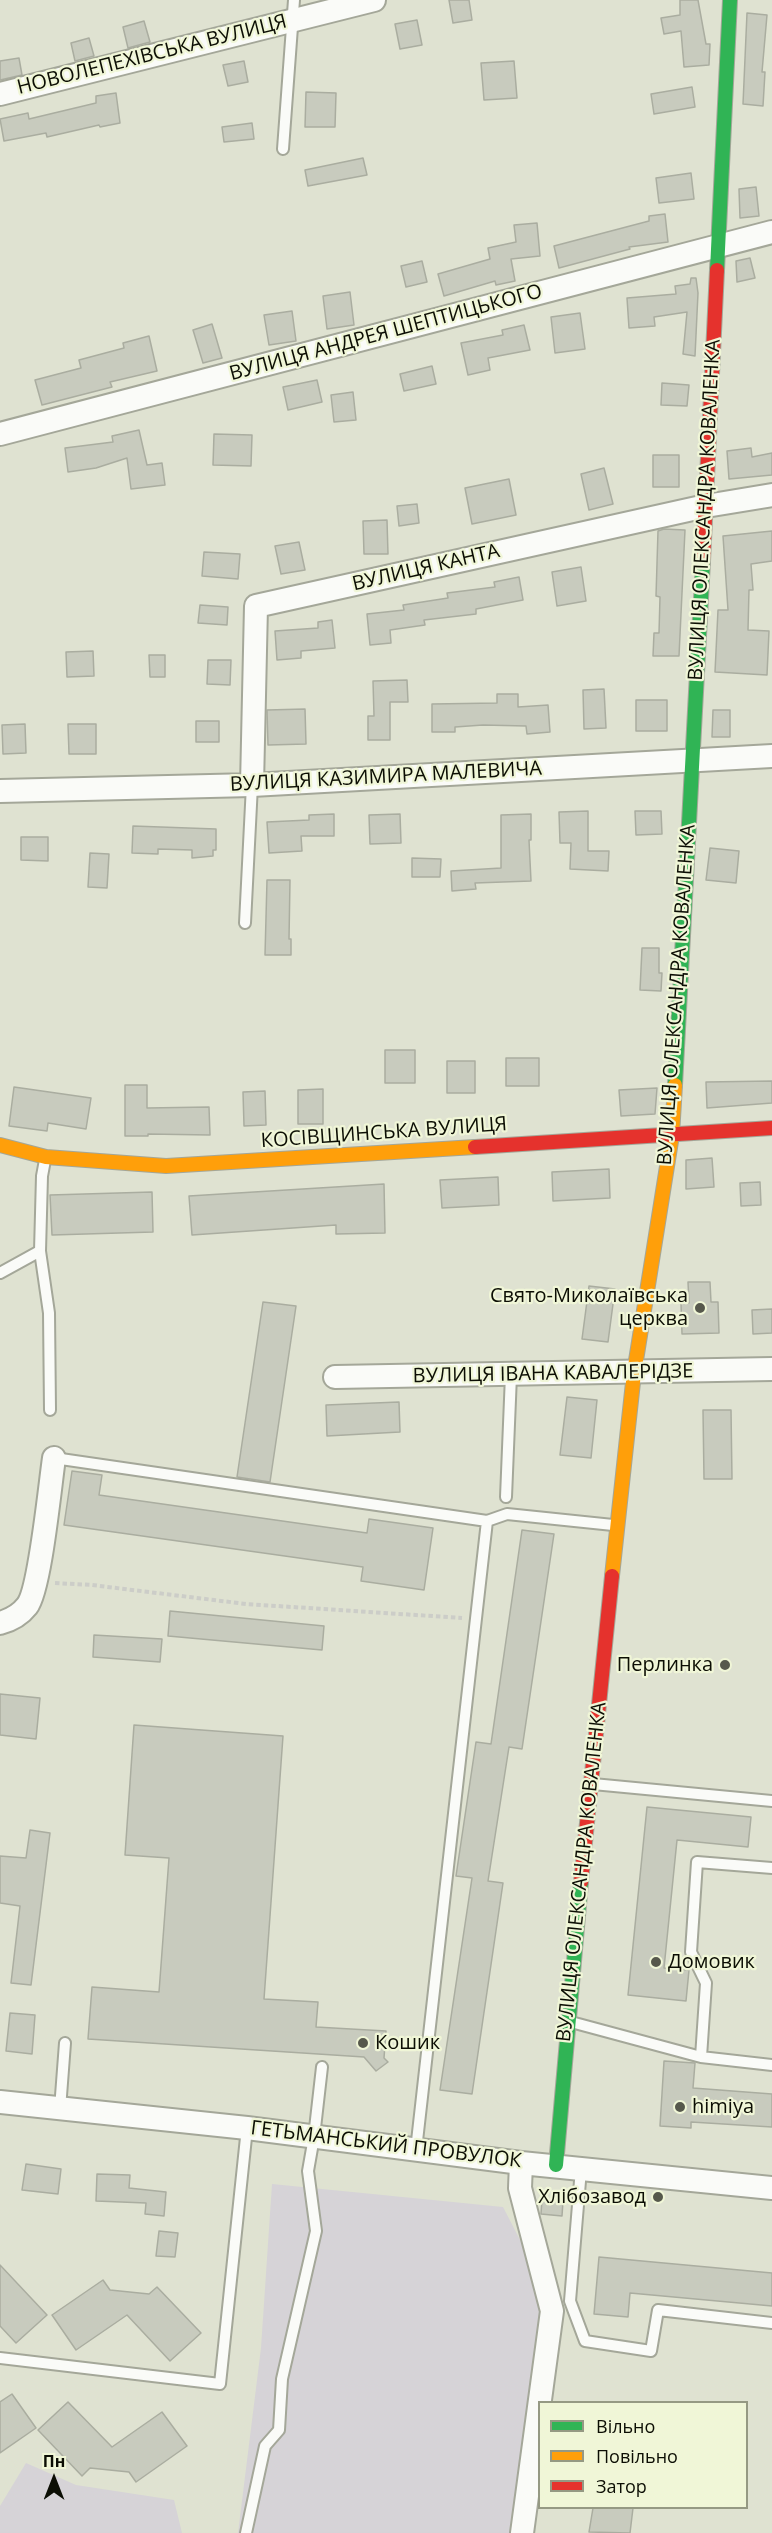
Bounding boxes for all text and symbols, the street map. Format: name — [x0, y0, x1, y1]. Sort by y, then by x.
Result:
street label: НОВОЛЕПЕХІВСЬКА ВУЛИЦЯ — [15, 10, 289, 100]
street label: ВУЛИЦЯ АНДРЕЯ ШЕПТИЦЬКОГО — [227, 280, 545, 386]
street label: ВУЛИЦЯ ОЛЕКСАНДРА КОВАЛЕНКА — [684, 339, 726, 681]
street label: ВУЛИЦЯ КАНТА — [350, 539, 502, 597]
street label: ВУЛИЦЯ КАЗИМИРА МАЛЕВИЧА — [229, 757, 543, 797]
street label: ВУЛИЦЯ ОЛЕКСАНДРА КОВАЛЕНКА — [653, 824, 701, 1166]
street label: КОСІВЩИНСЬКА ВУЛИЦЯ — [260, 1112, 508, 1154]
place label: Свято-Миколаївська церква — [490, 1284, 688, 1331]
marker: Свято-Миколаївська церква — [693, 1301, 707, 1315]
street label: ВУЛИЦЯ ІВАНА КАВАЛЕРІДЗЕ — [413, 1360, 693, 1388]
place label: Перлинка — [617, 1653, 713, 1677]
marker: Перлинка — [718, 1658, 732, 1672]
street label: ВУЛИЦЯ ОЛЕКСАНДРА КОВАЛЕНКА — [552, 1701, 612, 2043]
place label: Домовик — [668, 1950, 755, 1974]
marker: Домовик — [649, 1955, 663, 1969]
place label: Кошик — [375, 2031, 440, 2055]
marker: Кошик — [356, 2036, 370, 2050]
place label: himiya — [692, 2095, 754, 2119]
marker: himiya — [673, 2100, 687, 2114]
street label: ГЕТЬМАНСЬКИЙ ПРОВУЛОК — [249, 2116, 523, 2174]
place label: Хлібозавод — [538, 2185, 646, 2209]
marker: Хлібозавод — [651, 2190, 665, 2204]
legend — [538, 2401, 748, 2509]
text: Вільно — [596, 2414, 655, 2438]
text: Повільно — [596, 2444, 678, 2468]
north arrow — [24, 2449, 84, 2509]
text: Пн — [43, 2450, 65, 2472]
text: Затор — [596, 2474, 647, 2498]

